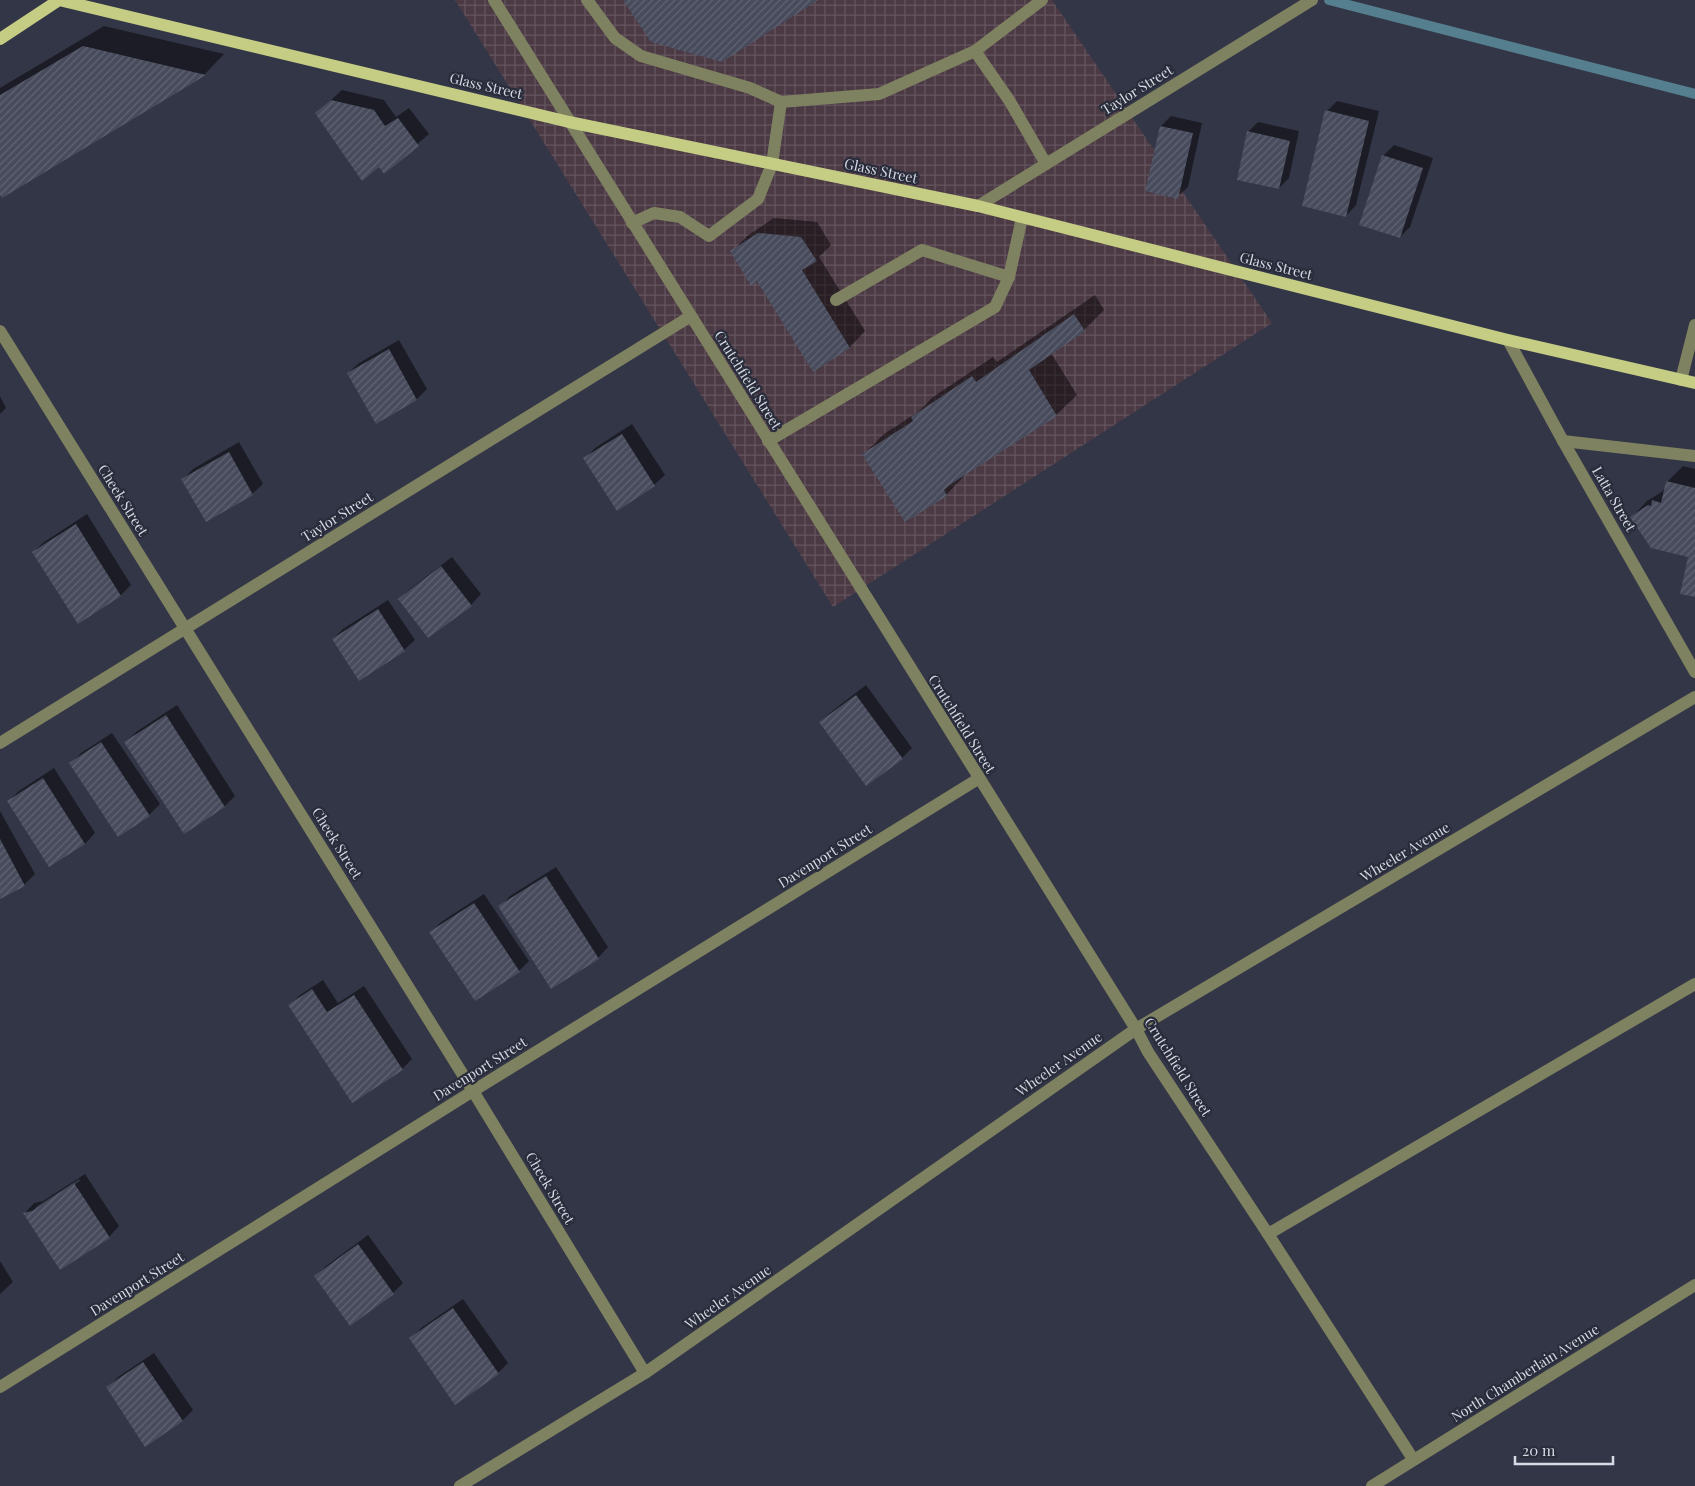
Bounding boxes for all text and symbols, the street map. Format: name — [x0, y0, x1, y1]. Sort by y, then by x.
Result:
street label: Taylor Street — [1098, 60, 1177, 119]
street label: Glass Street — [448, 68, 525, 103]
street label: Glass Street — [843, 153, 920, 188]
street label: Glass Street — [1238, 247, 1315, 284]
street label: Crutchfield Street — [710, 327, 787, 433]
street label: Cheek Street — [94, 461, 153, 540]
street label: Latta Street — [1588, 463, 1641, 536]
street label: Taylor Street — [298, 487, 377, 546]
street label: Crutchfield Street — [924, 671, 1001, 777]
street label: Cheek Street — [308, 804, 367, 883]
street label: Wheeler Avenue — [1356, 817, 1453, 886]
street label: Davenport Street — [774, 819, 876, 892]
street label: Crutchfield Street — [1140, 1014, 1217, 1120]
street label: Wheeler Avenue — [1011, 1027, 1106, 1101]
street label: Davenport Street — [429, 1032, 531, 1105]
street label: Cheek Street — [522, 1148, 580, 1228]
street label: Davenport Street — [86, 1247, 188, 1320]
street label: Wheeler Avenue — [680, 1260, 775, 1334]
street label: North Chamberlain Avenue — [1447, 1319, 1602, 1426]
scale bar — [1515, 1434, 1612, 1466]
text: 20 m — [1522, 1440, 1556, 1460]

